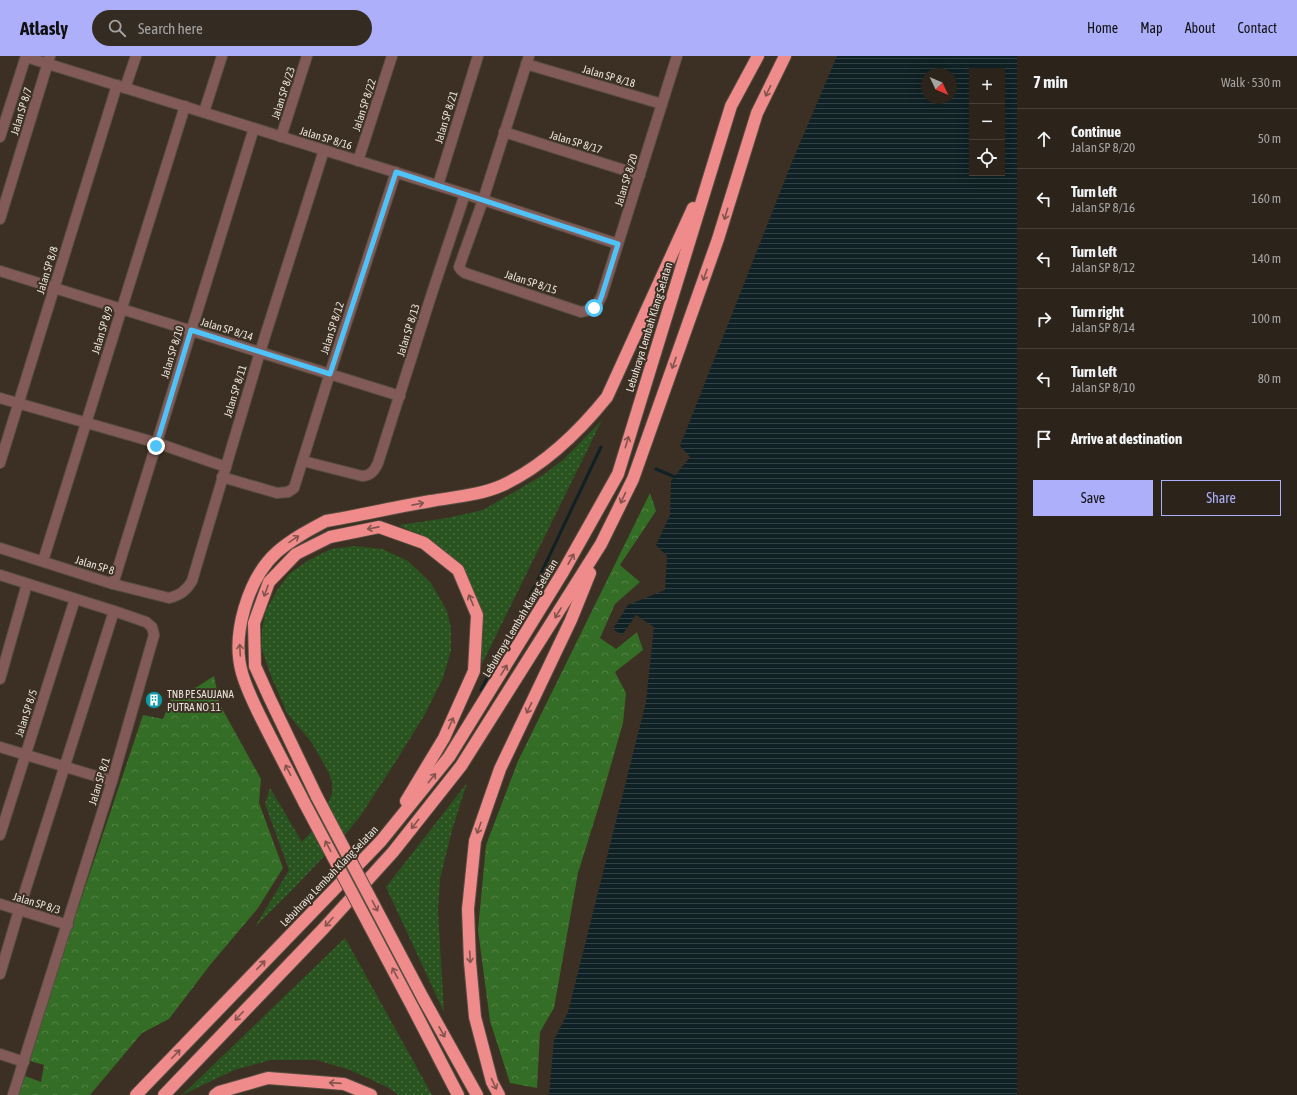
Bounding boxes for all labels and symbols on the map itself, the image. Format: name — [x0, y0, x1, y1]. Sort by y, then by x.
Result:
street label: Jalan SP 8/18 — [581, 63, 637, 89]
street label: Jalan SP 8/23 — [269, 65, 297, 121]
north arrow — [921, 68, 957, 104]
street label: Jalan SP 8/22 — [350, 77, 378, 133]
one-way arrow — [764, 85, 771, 97]
street label: Jalan SP 8/7 — [8, 86, 34, 136]
street label: Jalan SP 8/21 — [432, 89, 460, 145]
street label: Jalan SP 8/16 — [298, 124, 354, 152]
street label: Jalan SP 8/17 — [548, 128, 604, 156]
street label: Jalan SP 8/20 — [612, 152, 640, 208]
one-way arrow — [722, 207, 729, 220]
street label: Jalan SP 8/8 — [34, 245, 60, 295]
street label: Lebuhraya Lembah Klang Selatan — [624, 261, 674, 393]
street label: Jalan SP 8/15 — [503, 268, 559, 296]
one-way arrow — [701, 269, 708, 282]
route start — [585, 299, 603, 317]
street label: Jalan SP 8/12 — [318, 300, 346, 356]
street label: Jalan SP 8/13 — [394, 302, 422, 358]
street label: Jalan SP 8/9 — [89, 305, 115, 355]
street label: Jalan SP 8/14 — [199, 315, 255, 343]
street label: Jalan SP 8/10 — [158, 324, 186, 380]
one-way arrow — [669, 357, 677, 369]
street label: Jalan SP 8/11 — [221, 363, 249, 419]
one-way arrow — [624, 436, 631, 449]
route end — [147, 437, 165, 455]
one-way arrow — [619, 491, 626, 503]
one-way arrow — [411, 499, 424, 507]
one-way arrow — [367, 525, 380, 533]
one-way arrow — [289, 535, 300, 543]
street label: Jalan SP 8 — [74, 553, 116, 577]
one-way arrow — [567, 553, 575, 565]
street label: Lebuhraya Lembah Klang Selatan — [480, 557, 560, 679]
one-way arrow — [261, 584, 269, 596]
one-way arrow — [466, 594, 474, 606]
one-way arrow — [554, 607, 562, 619]
one-way arrow — [236, 644, 243, 657]
one-way arrow — [500, 665, 508, 676]
street label: Jalan SP 8/5 — [13, 688, 39, 738]
place label: TNB PE SAUJANA PUTRA NO 11 — [167, 688, 235, 713]
building icon: TNB PE SAUJANA PUTRA NO 11 — [144, 690, 164, 710]
one-way arrow — [525, 702, 533, 714]
one-way arrow — [448, 718, 455, 730]
street label: Jalan SP 8/1 — [86, 756, 112, 806]
one-way arrow — [283, 764, 291, 776]
one-way arrow — [428, 773, 437, 784]
one-way arrow — [410, 819, 419, 830]
one-way arrow — [475, 821, 483, 833]
street label: Lebuhraya Lembah Klang Selatan — [278, 823, 380, 929]
one-way arrow — [323, 840, 331, 852]
street label: Jalan SP 8/3 — [12, 890, 62, 916]
one-way arrow — [371, 899, 379, 911]
one-way arrow — [324, 917, 334, 927]
one-way arrow — [466, 950, 474, 963]
one-way arrow — [257, 960, 266, 970]
one-way arrow — [391, 967, 398, 979]
one-way arrow — [235, 1011, 244, 1021]
one-way arrow — [439, 1026, 447, 1038]
one-way arrow — [171, 1049, 180, 1059]
one-way arrow — [490, 1077, 498, 1089]
one-way arrow — [329, 1079, 342, 1086]

